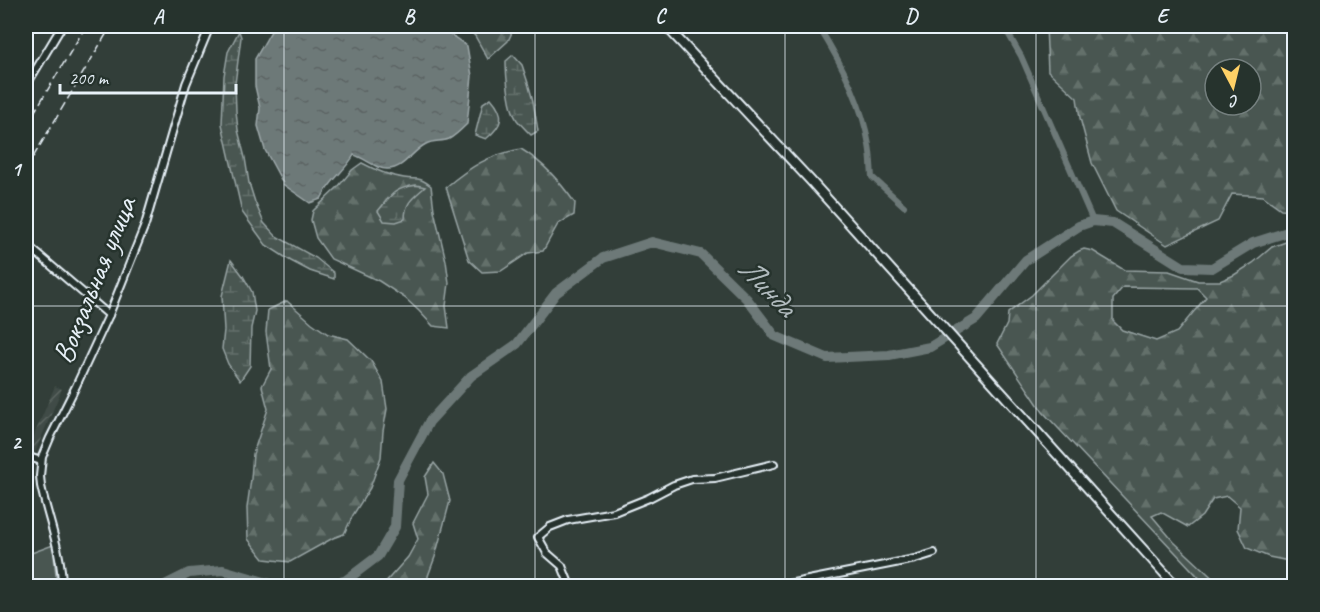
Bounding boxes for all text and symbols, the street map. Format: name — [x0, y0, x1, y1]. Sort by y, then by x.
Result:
text: A — [153, 4, 165, 29]
text: B — [404, 4, 416, 29]
text: C — [655, 4, 667, 29]
text: D — [905, 4, 919, 29]
text: E — [1157, 4, 1171, 29]
scale bar — [60, 57, 236, 95]
north arrow — [1203, 57, 1263, 117]
text: 200 m — [69, 67, 110, 89]
text: С — [1227, 90, 1240, 112]
text: 1 — [12, 157, 23, 182]
street label: Вокзальная улица — [43, 190, 145, 369]
water label: Линда — [729, 248, 808, 327]
text: 2 — [12, 430, 23, 455]

